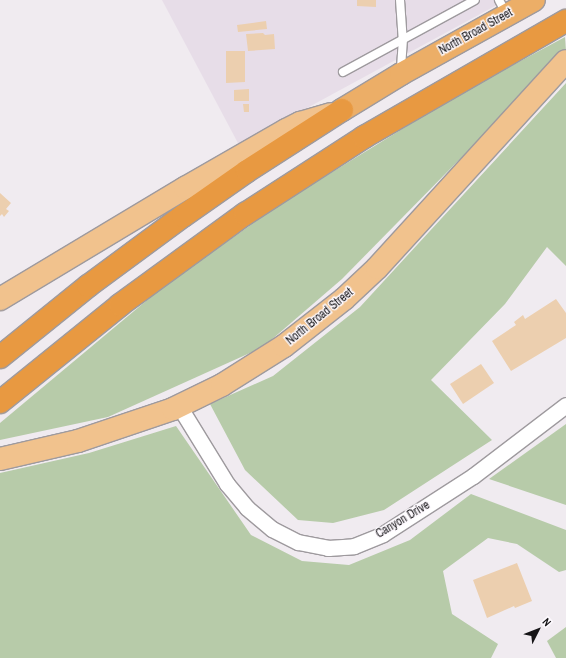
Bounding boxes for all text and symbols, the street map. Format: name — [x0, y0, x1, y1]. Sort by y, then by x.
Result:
street label: North Broad Street — [437, 6, 515, 58]
street label: North Broad Street — [284, 286, 356, 348]
street label: Canyon Drive — [374, 498, 432, 542]
north arrow — [518, 610, 558, 650]
text: N — [540, 615, 554, 629]

